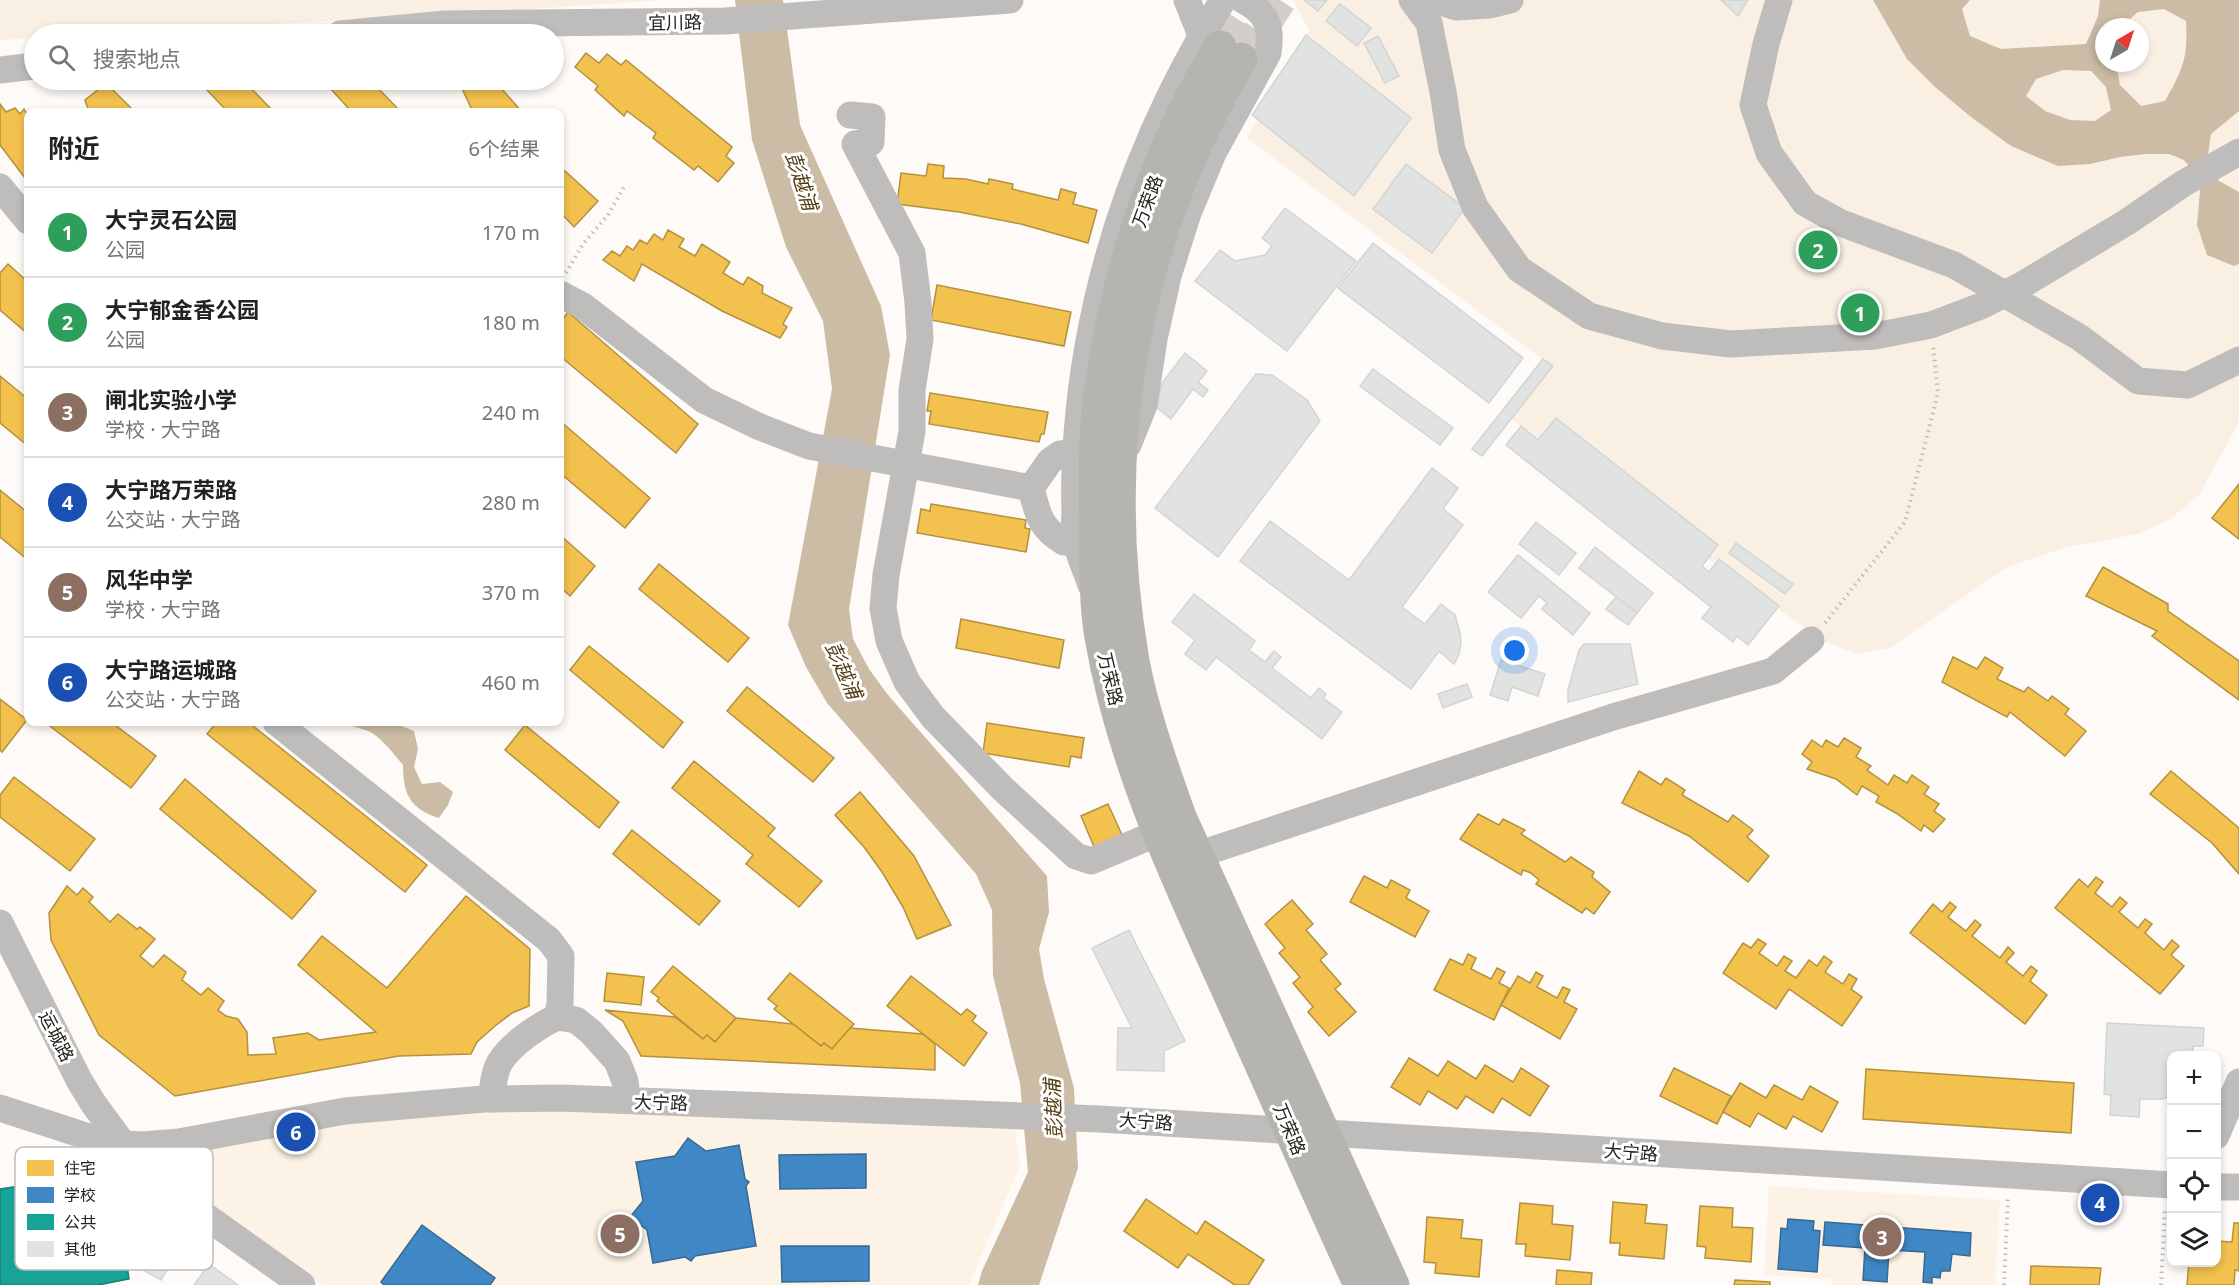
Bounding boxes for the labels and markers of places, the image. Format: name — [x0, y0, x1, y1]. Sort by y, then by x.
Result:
pin: 2 — [1798, 228, 1838, 272]
pin: 1 — [1840, 290, 1880, 336]
pin: 6 — [276, 1110, 316, 1154]
pin: 4 — [2080, 1180, 2120, 1226]
pin: 5 — [600, 1212, 640, 1256]
pin: 3 — [1862, 1214, 1902, 1260]

